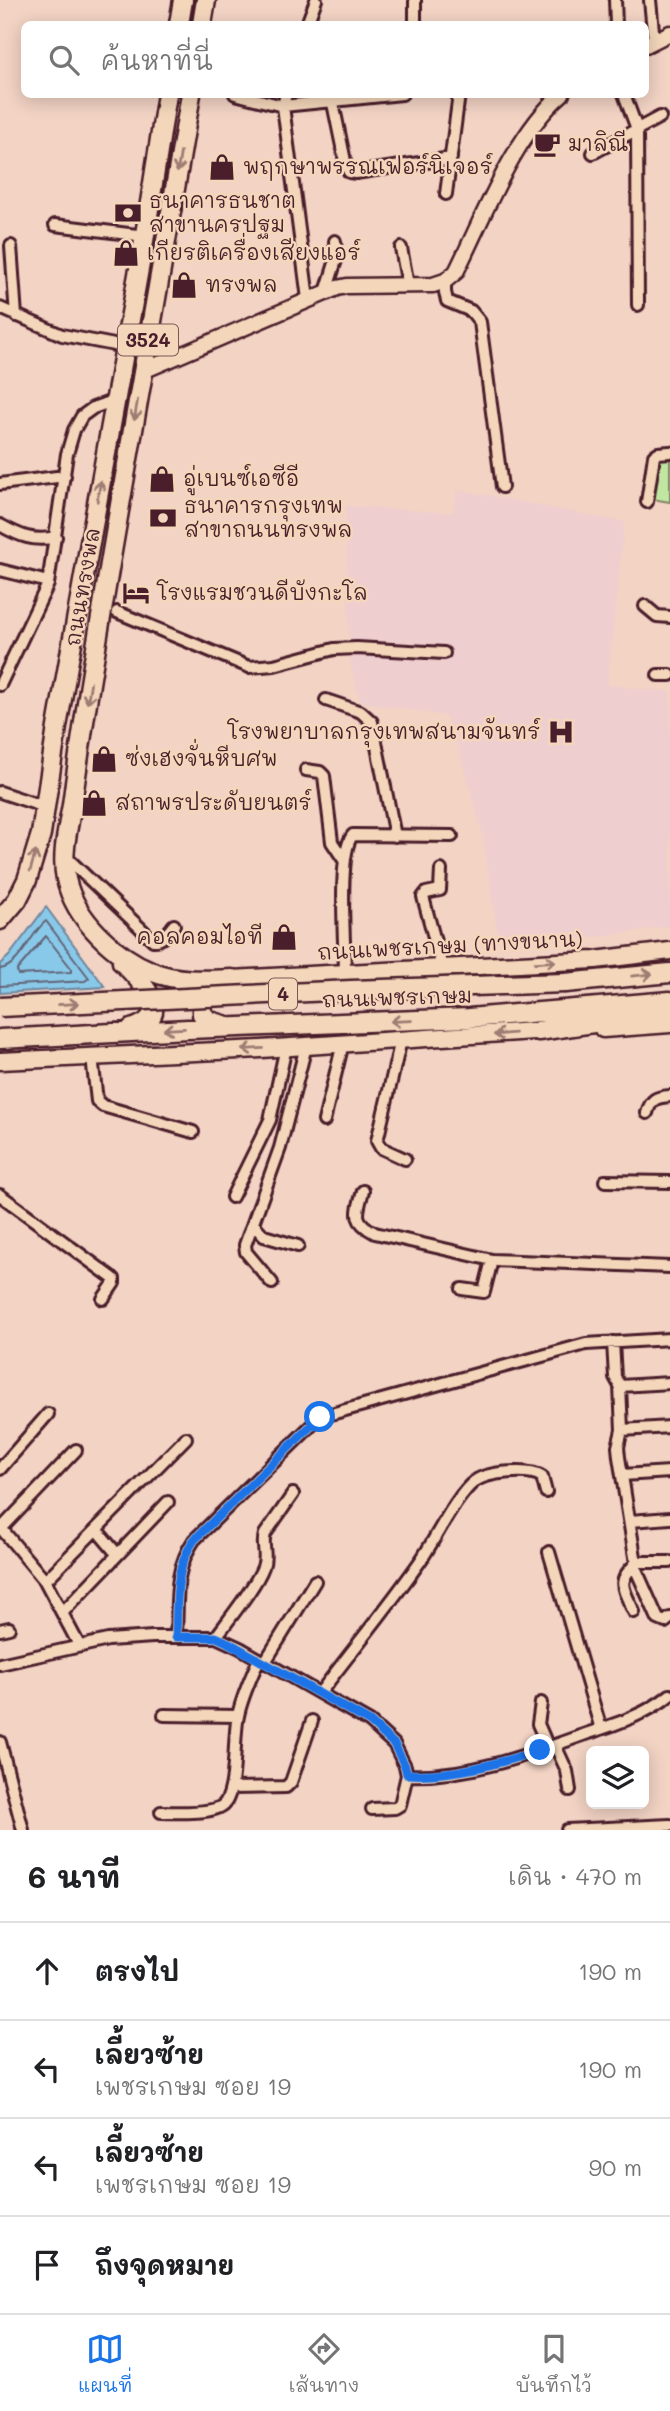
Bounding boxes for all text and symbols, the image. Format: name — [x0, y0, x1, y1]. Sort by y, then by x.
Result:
search box — [21, 21, 649, 98]
icon: search — [45, 41, 83, 79]
text: ค้นหาที่นี่ — [101, 43, 213, 77]
cafe icon: มาลิณี — [532, 129, 562, 159]
place label: มาลิณี — [568, 129, 628, 156]
one-way arrow — [172, 150, 185, 173]
shop icon: พฤกษาพรรณเฟอร์นิเจอร์ — [207, 152, 237, 182]
place label: พฤกษาพรรณเฟอร์นิเจอร์ — [243, 152, 493, 181]
place label: ธนาคารธนชาต สาขานครปฐม — [149, 186, 296, 239]
bank icon: ธนาคารธนชาต สาขานครปฐม — [113, 198, 143, 228]
place label: เกียรติเครื่องเสียงแอร์ — [147, 232, 361, 265]
shop icon: เกียรติเครื่องเสียงแอร์ — [111, 238, 141, 268]
shop icon: ทรงพล — [169, 270, 199, 300]
place label: ทรงพล — [205, 270, 278, 297]
road number: 3524 — [118, 324, 178, 356]
one-way arrow — [129, 398, 142, 421]
place label: อู่เบนซ์เอซีอี — [183, 463, 299, 496]
shop icon: อู่เบนซ์เอซีอี — [147, 464, 177, 494]
one-way arrow — [93, 480, 106, 503]
place label: ธนาคารกรุงเทพ สาขาถนนทรงพล — [184, 491, 352, 542]
bank icon: ธนาคารกรุงเทพ สาขาถนนทรงพล — [148, 503, 178, 533]
street label: ถนนทรงพล — [58, 525, 105, 648]
hotel icon: โรงแรมชวนดีบังกะโล — [121, 578, 151, 608]
place label: โรงแรมชวนดีบังกะโล — [156, 578, 368, 605]
one-way arrow — [82, 681, 95, 704]
place label: โรงพยาบาลกรุงเทพสนามจันทร์ — [226, 717, 540, 748]
hospital icon: โรงพยาบาลกรุงเทพสนามจันทร์ — [546, 717, 576, 747]
place label: ซ่งเฮงจั่นหีบศพ — [125, 738, 277, 771]
shop icon: ซ่งเฮงจั่นหีบศพ — [89, 744, 119, 774]
shop icon: สถาพรประดับยนตร์ — [79, 788, 109, 818]
place label: สถาพรประดับยนตร์ — [115, 788, 312, 815]
one-way arrow — [27, 850, 40, 873]
place label: คอลคอมไอที — [137, 922, 263, 949]
shop icon: คอลคอมไอที — [269, 922, 299, 952]
street label: ถนนเพชรเกษม (ทางขนาน) — [317, 924, 583, 965]
one-way arrow — [533, 956, 556, 969]
one-way arrow — [630, 969, 653, 982]
road number: 4 — [269, 978, 297, 1010]
street label: ถนนเพชรเกษม — [321, 980, 472, 1013]
one-way arrow — [56, 997, 79, 1010]
one-way arrow — [390, 1014, 413, 1027]
one-way arrow — [162, 1023, 185, 1036]
one-way arrow — [493, 1028, 516, 1041]
one-way arrow — [241, 1043, 264, 1056]
route start — [304, 1401, 335, 1432]
route end — [524, 1734, 555, 1765]
map controls — [586, 1746, 649, 1809]
button: layers — [586, 1746, 649, 1809]
text: 6 นาที — [28, 1856, 120, 1896]
text: เดิน · 470 m — [508, 1861, 642, 1891]
icon: ahead — [28, 1952, 66, 1990]
text: ตรงไป — [95, 1954, 179, 1988]
text: 190 m — [578, 1956, 642, 1986]
text: เลี้ยวซ้าย — [95, 2037, 204, 2071]
icon: left — [28, 2050, 66, 2088]
text: 190 m — [578, 2054, 642, 2084]
text: เพชรเกษม ซอย 19 — [95, 2071, 291, 2101]
text: เลี้ยวซ้าย — [95, 2135, 204, 2169]
icon: left — [28, 2148, 66, 2186]
text: 90 m — [589, 2152, 642, 2182]
text: เพชรเกษม ซอย 19 — [95, 2169, 291, 2199]
icon: arrive — [28, 2246, 66, 2284]
text: ถึงจุดหมาย — [95, 2248, 234, 2282]
tab: แผนที่ — [78, 2330, 132, 2397]
tab: เส้นทาง — [289, 2330, 359, 2397]
tab: บันทึกไว้ — [516, 2330, 592, 2397]

